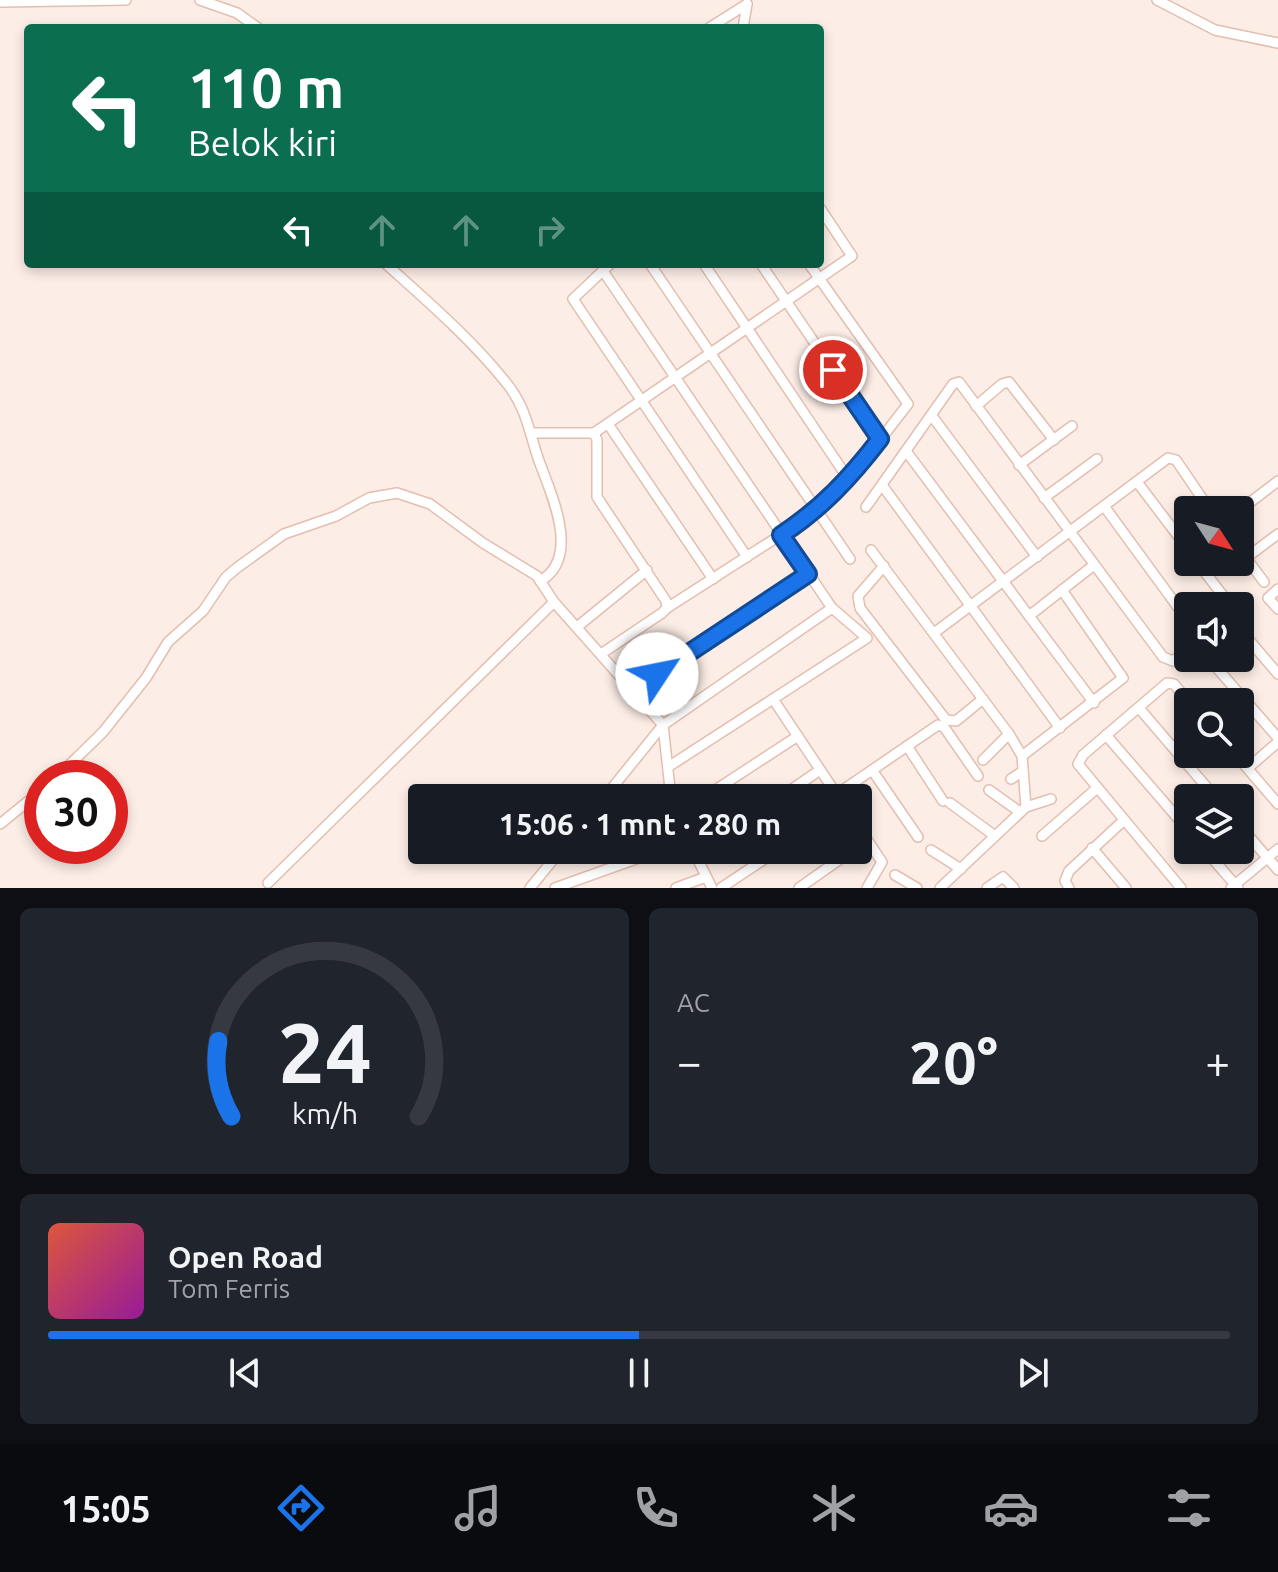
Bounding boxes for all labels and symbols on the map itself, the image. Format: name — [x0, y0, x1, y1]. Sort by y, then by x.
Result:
pin — [799, 336, 867, 404]
north arrow — [1174, 496, 1254, 576]
position arrow — [615, 632, 699, 716]
speed limit sign: 30 — [24, 760, 128, 864]

